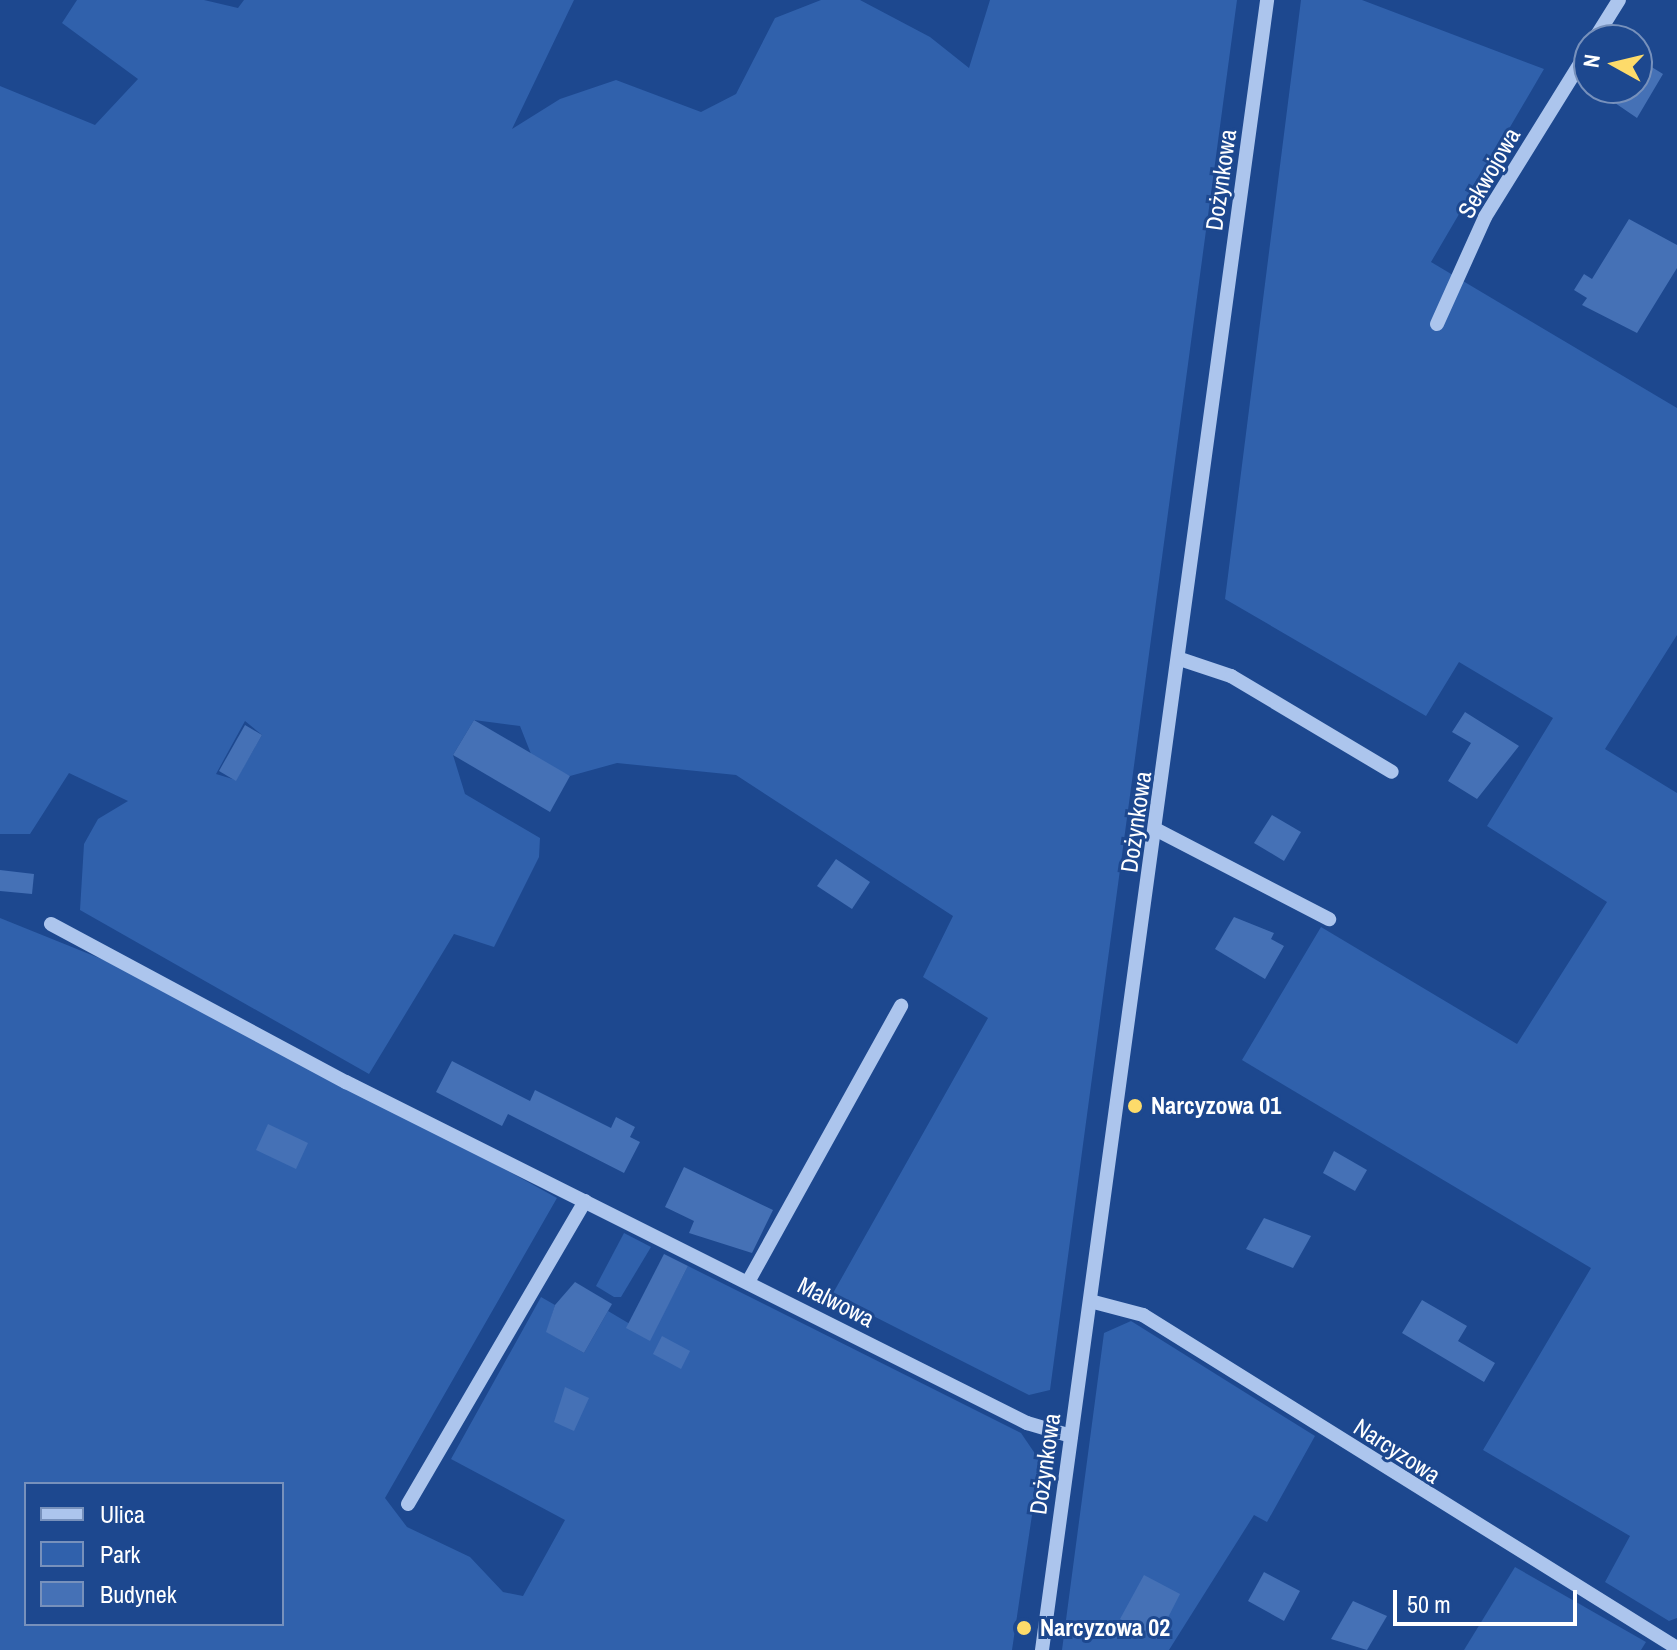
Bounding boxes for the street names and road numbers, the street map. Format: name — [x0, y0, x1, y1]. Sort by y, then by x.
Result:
street label: Sekwojowa — [1452, 123, 1526, 223]
street label: Dożynkowa — [1200, 128, 1242, 232]
street label: Dożynkowa — [1115, 770, 1157, 874]
street label: Malwowa — [793, 1271, 879, 1333]
street label: Dożynkowa — [1024, 1412, 1066, 1516]
street label: Narcyzowa — [1348, 1412, 1446, 1490]

